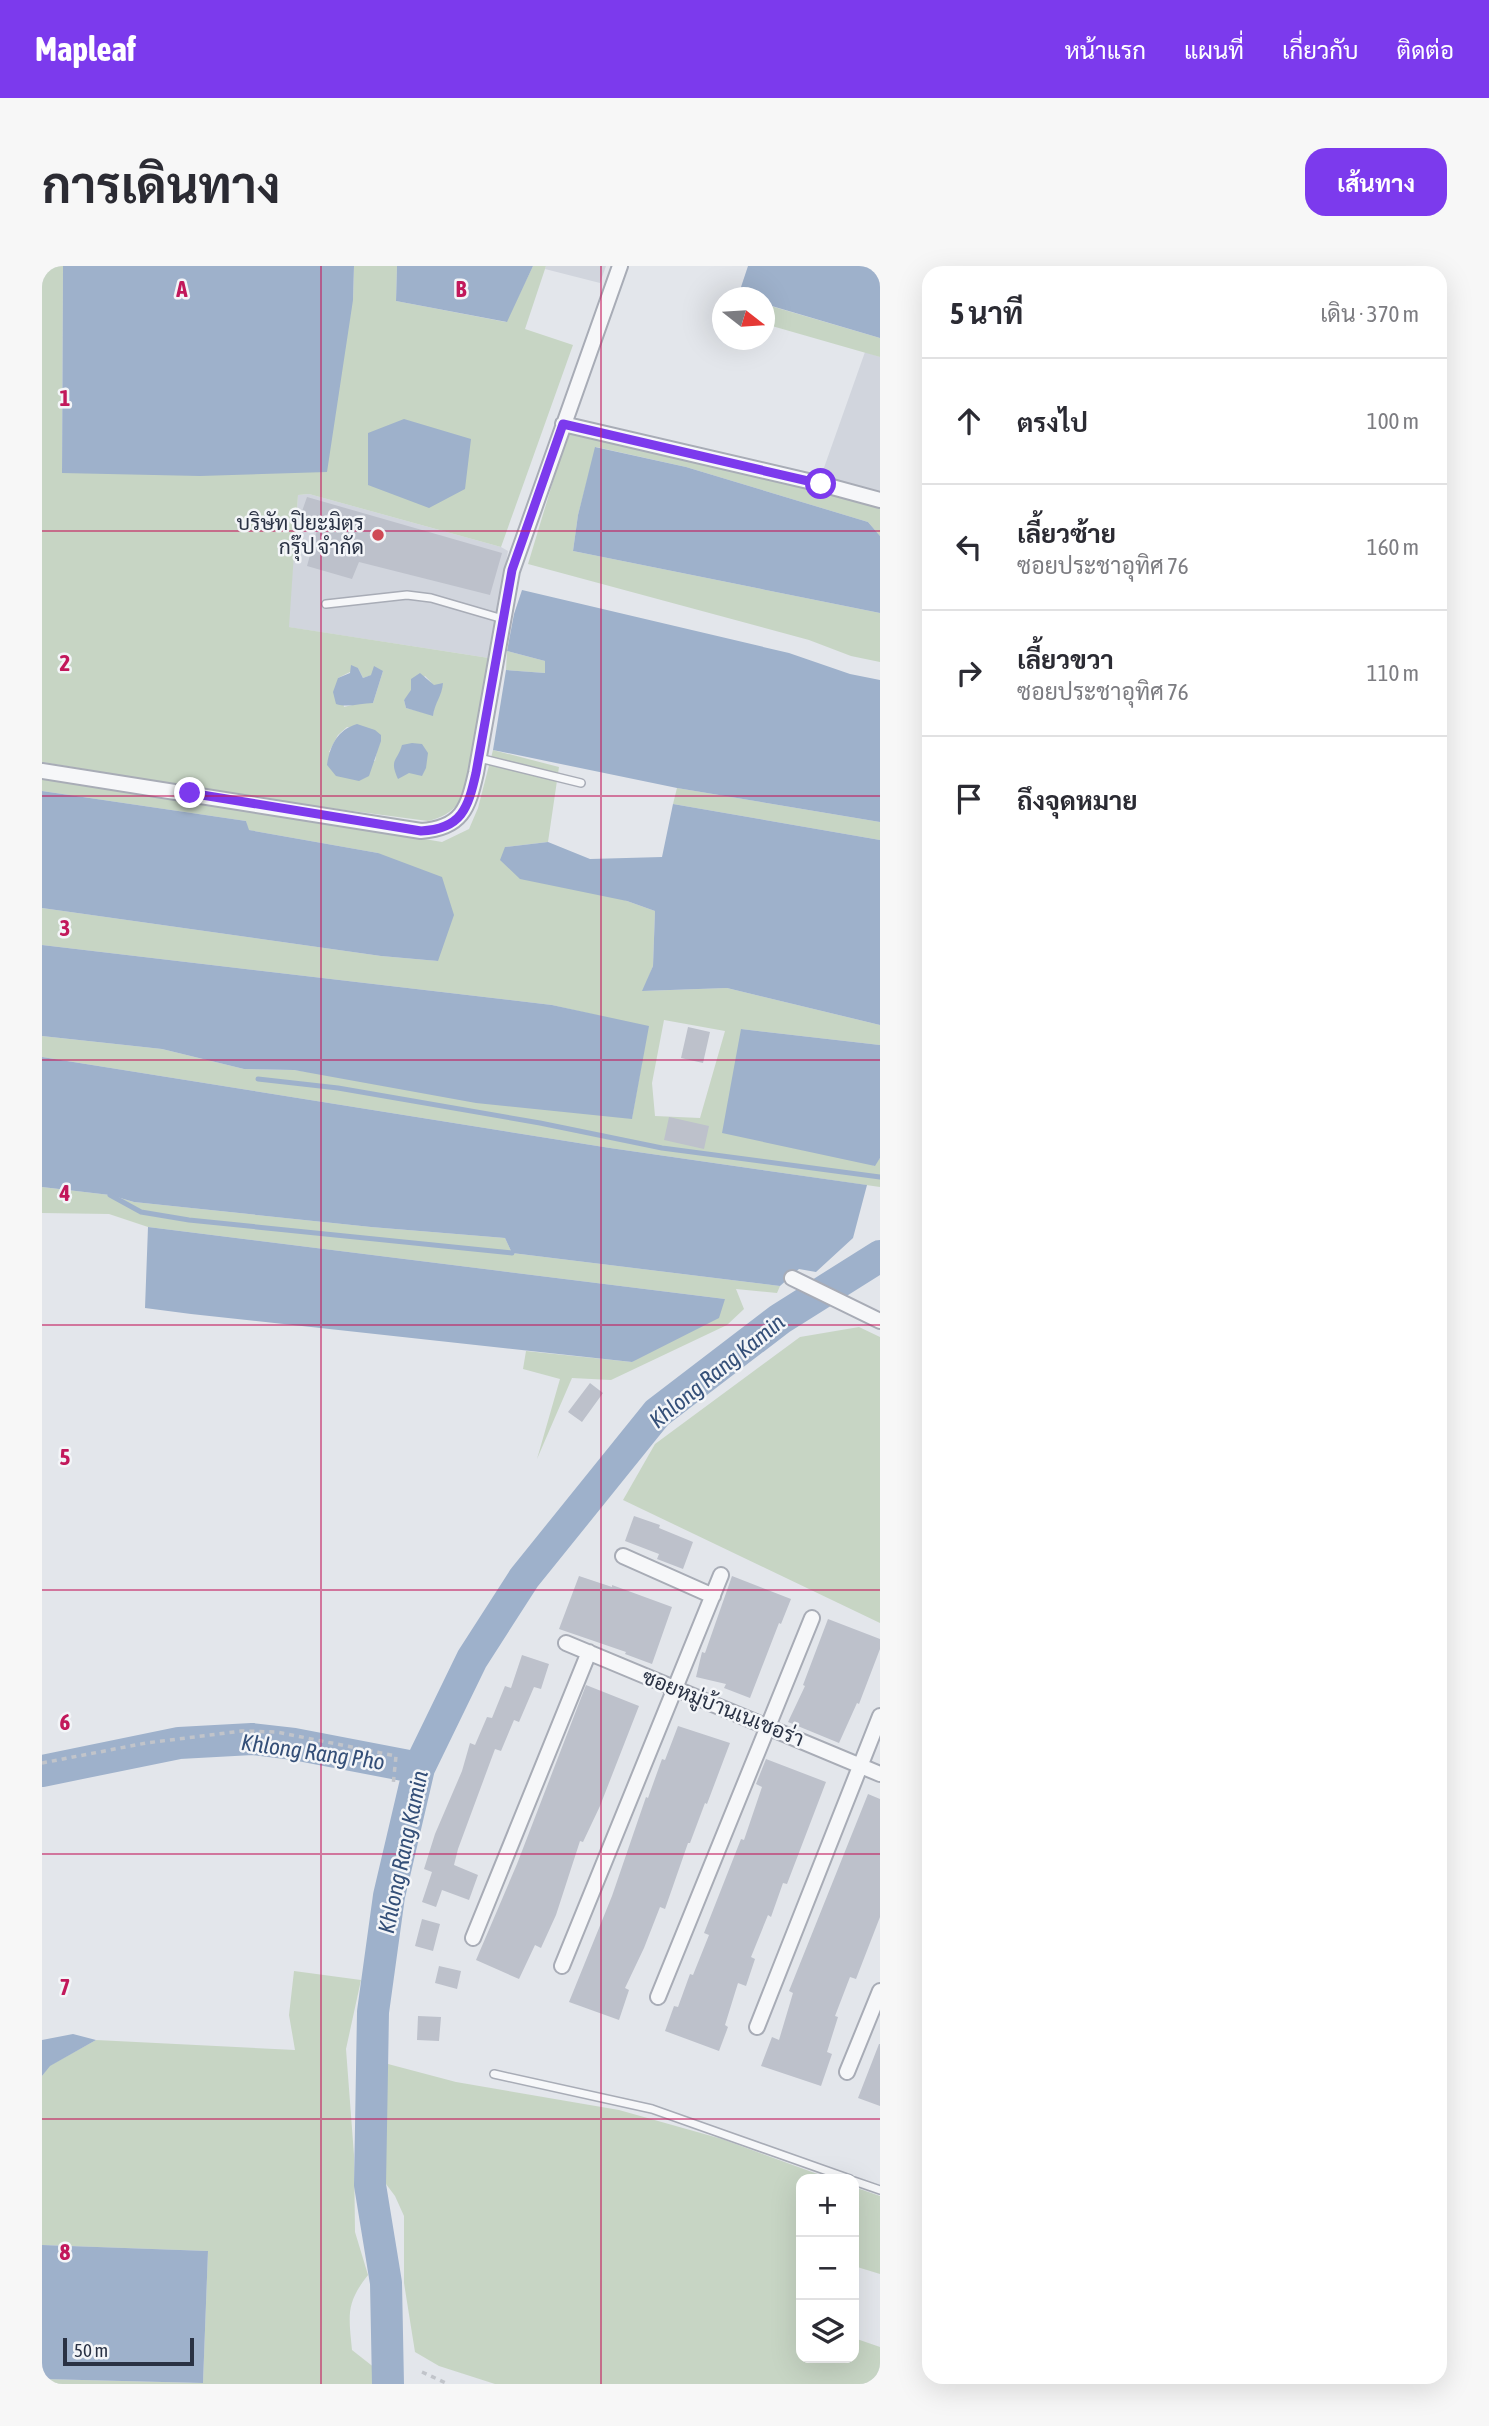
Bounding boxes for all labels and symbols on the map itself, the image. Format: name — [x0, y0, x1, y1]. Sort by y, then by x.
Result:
text: A — [175, 276, 188, 302]
text: B — [456, 276, 467, 302]
north arrow — [712, 287, 775, 350]
text: 1 — [60, 385, 71, 411]
route start — [805, 468, 836, 499]
place label: บริษัท ปิยะมิตร กรุ๊ป จำกัด — [237, 510, 364, 561]
marker: บริษัท ปิยะมิตร กรุ๊ป จำกัด — [370, 527, 386, 543]
text: 2 — [60, 650, 70, 676]
route end — [174, 777, 205, 808]
text: 3 — [60, 915, 70, 941]
text: 4 — [59, 1180, 71, 1206]
water label: Khlong Rang Kamin — [644, 1309, 790, 1433]
text: 5 — [60, 1444, 71, 1470]
street label: ซอยหมู่บ้านเนเชอร่า — [637, 1664, 808, 1754]
text: 6 — [60, 1709, 71, 1735]
water label: Khlong Rang Pho — [240, 1729, 386, 1775]
water label: Khlong Rang Kamin — [373, 1768, 433, 1936]
text: 7 — [60, 1974, 70, 2000]
text: 8 — [60, 2239, 71, 2265]
scale bar — [63, 2335, 194, 2367]

